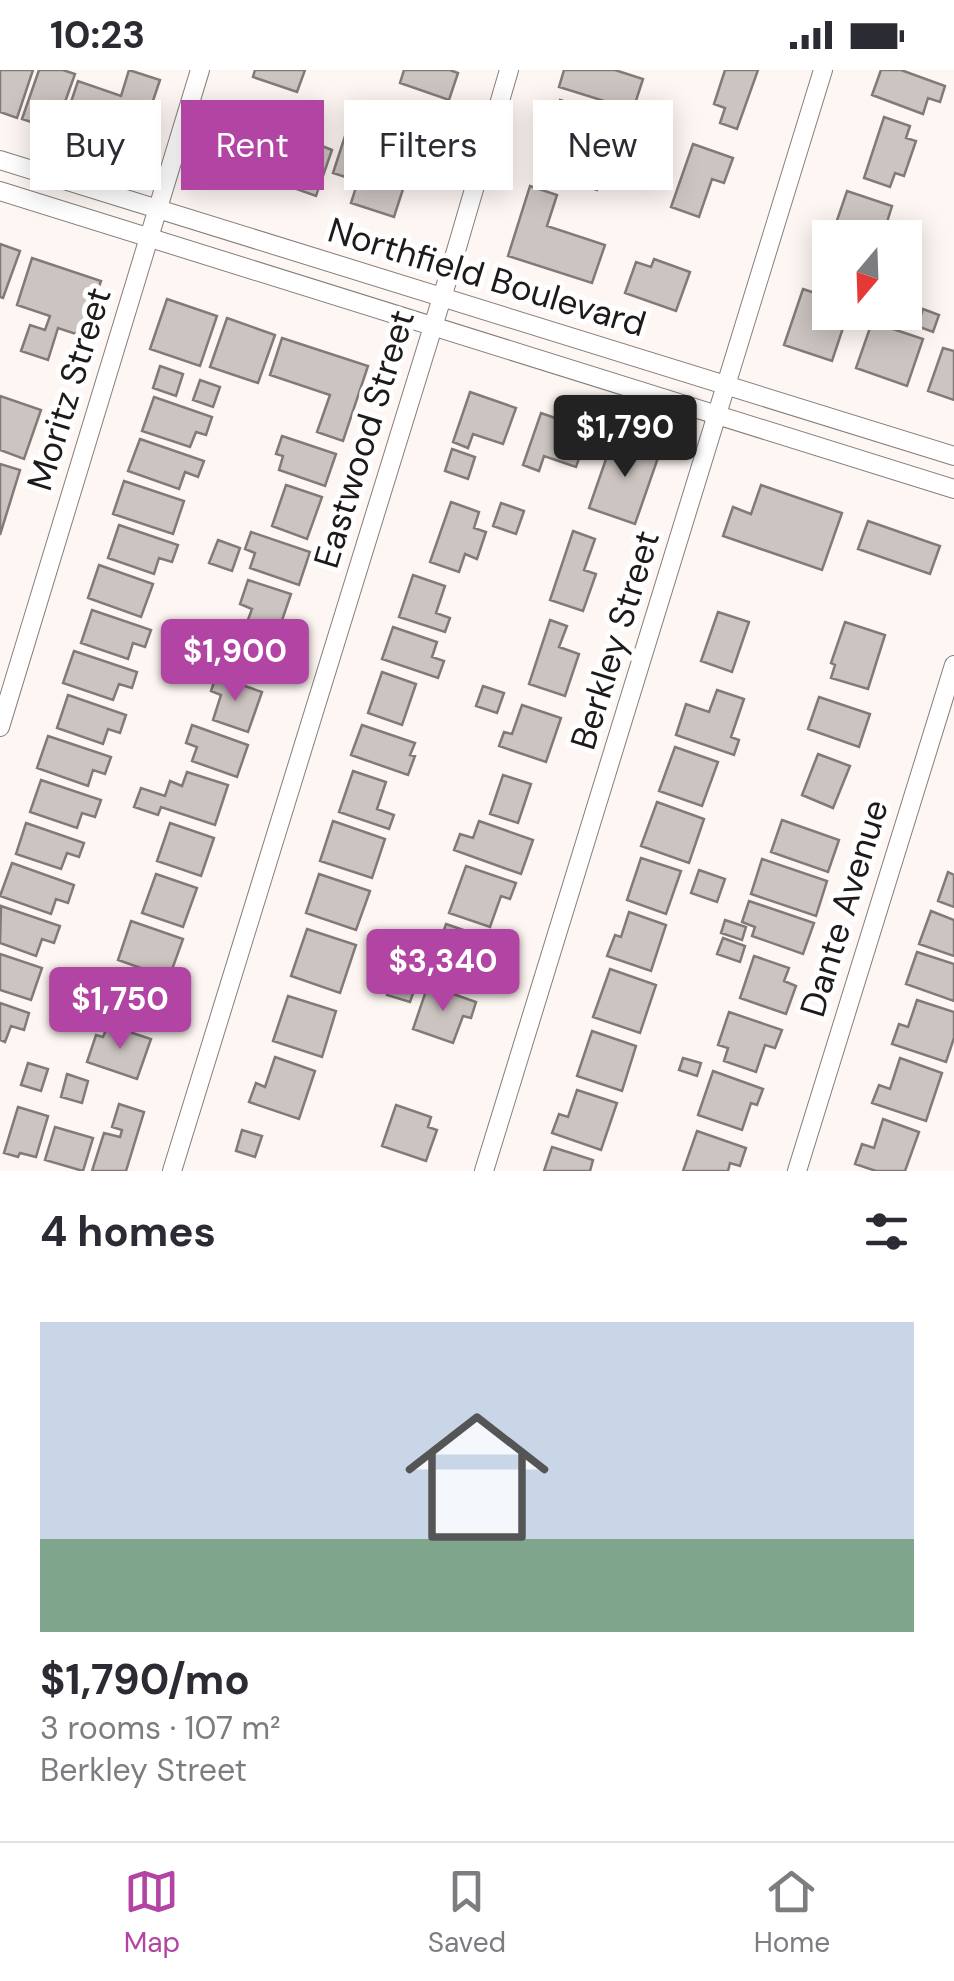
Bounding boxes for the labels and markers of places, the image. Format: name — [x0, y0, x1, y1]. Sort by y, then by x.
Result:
pin: $1,790 — [544, 395, 706, 480]
pin: $1,900 — [154, 619, 316, 704]
pin: $3,340 — [362, 929, 524, 1014]
pin: $1,750 — [39, 967, 201, 1052]

